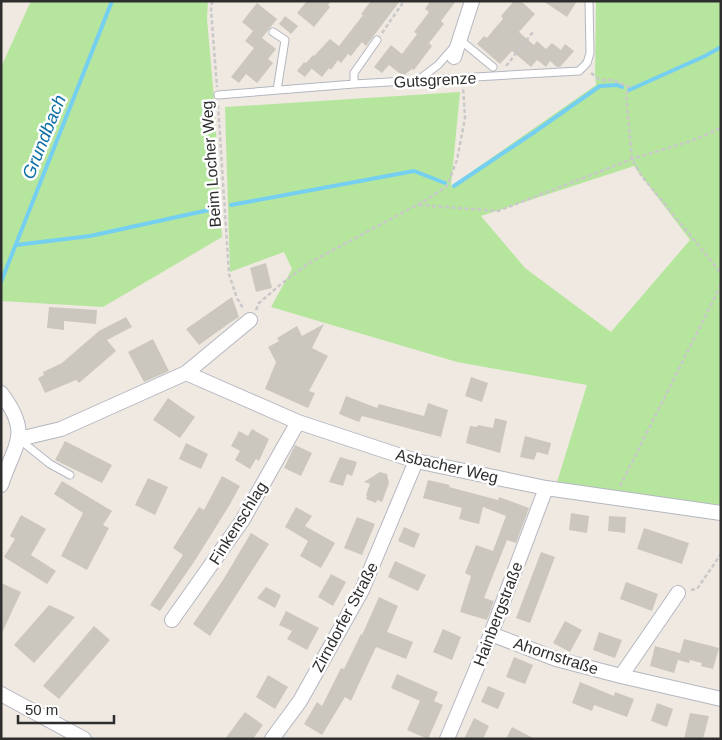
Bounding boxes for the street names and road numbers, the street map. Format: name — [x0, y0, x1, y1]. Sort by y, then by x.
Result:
street label: Gutsgrenze — [393, 69, 477, 91]
street label: Beim Locher Weg — [198, 100, 224, 228]
street label: Asbacher Weg — [394, 446, 500, 486]
street label: Finkenschlag — [206, 479, 270, 567]
street label: Zirndorfer Straße — [309, 559, 381, 675]
street label: Hainbergstraße — [470, 559, 526, 669]
street label: Ahornstraße — [512, 634, 601, 678]

